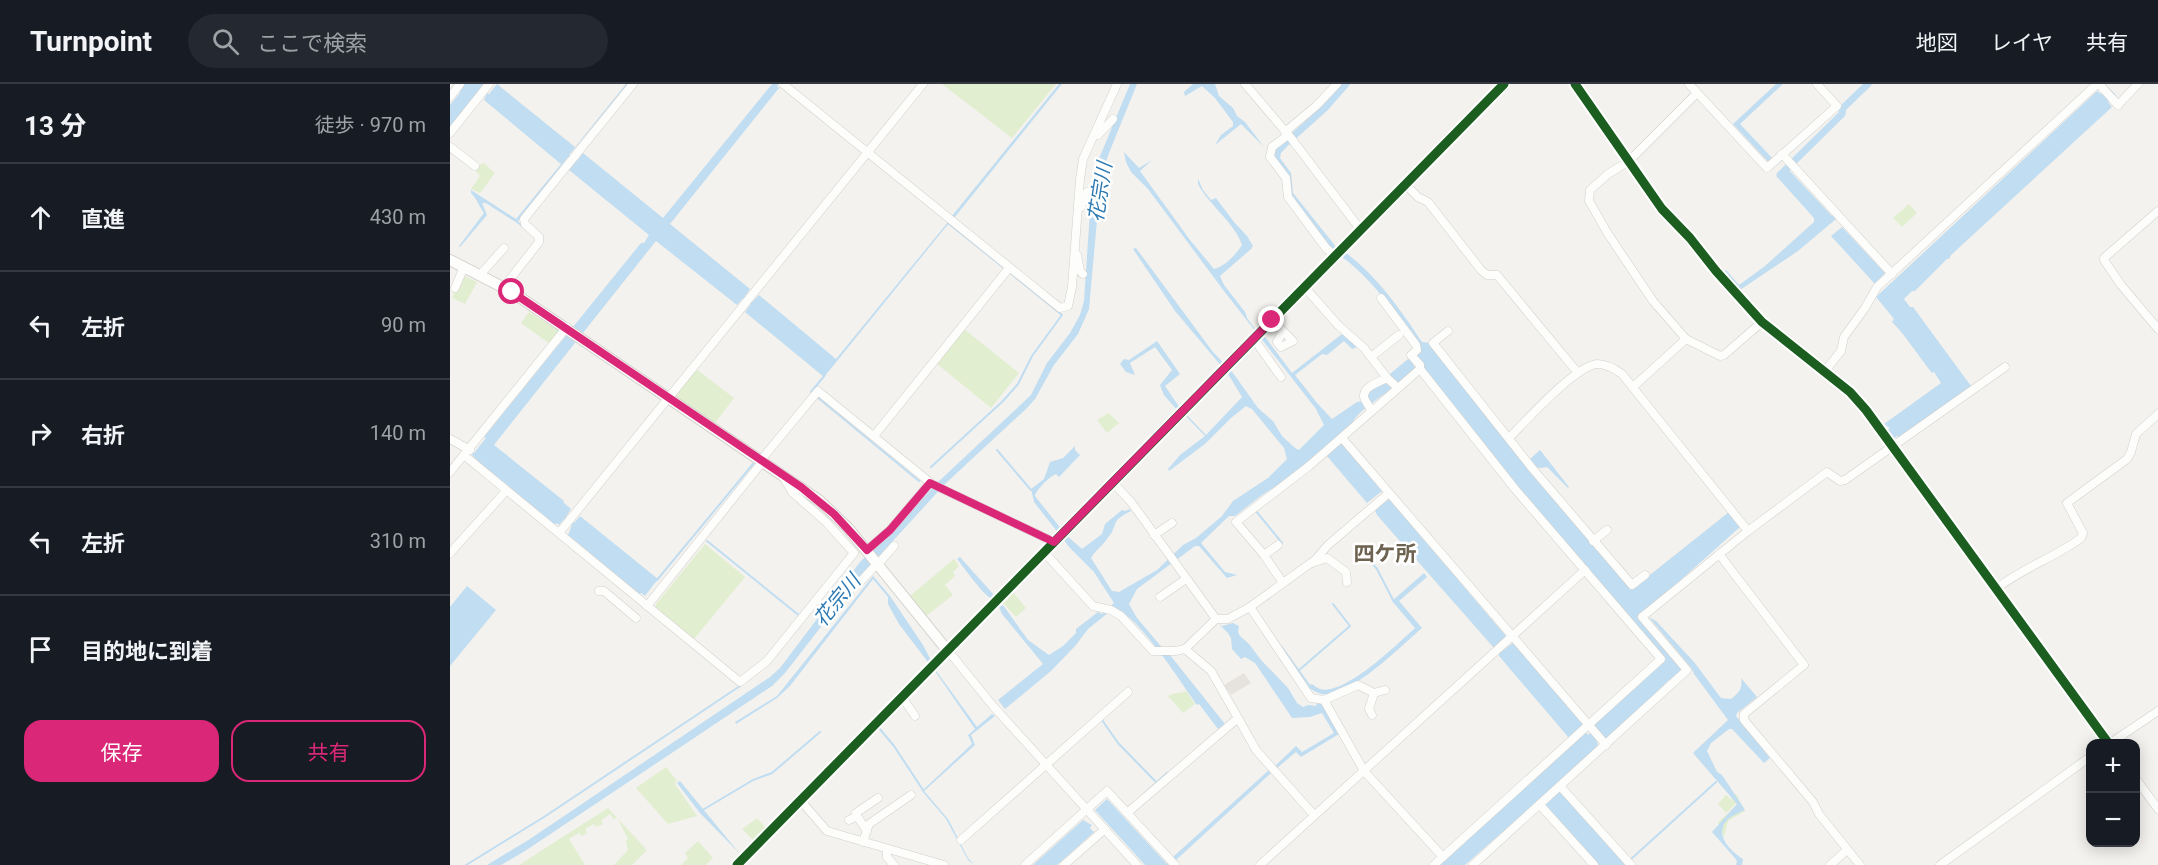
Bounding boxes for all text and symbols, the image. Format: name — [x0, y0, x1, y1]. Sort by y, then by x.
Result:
search box — [188, 14, 608, 68]
text: Turnpoint — [30, 25, 152, 58]
icon: search — [209, 25, 242, 58]
text: ここで検索 — [257, 31, 367, 56]
text: 地図 — [1916, 31, 1958, 55]
text: レイヤ — [1991, 31, 2053, 55]
text: 共有 — [2086, 31, 2128, 55]
text: 13 分 — [24, 111, 86, 141]
text: 徒歩 · 970 m — [315, 113, 426, 137]
water label: 花宗川 — [1083, 159, 1117, 224]
icon: ahead — [24, 201, 57, 234]
text: 430 m — [370, 205, 426, 229]
text: 直進 — [81, 207, 125, 232]
route start — [498, 278, 524, 304]
route end — [1258, 306, 1284, 332]
icon: left — [24, 309, 57, 342]
text: 90 m — [381, 313, 426, 337]
text: 左折 — [81, 315, 125, 340]
icon: right — [24, 417, 57, 450]
text: 140 m — [370, 421, 426, 445]
text: 右折 — [81, 423, 125, 448]
icon: left — [24, 525, 57, 558]
text: 310 m — [370, 529, 426, 553]
text: 左折 — [81, 531, 125, 556]
district label: 四ケ所 — [1354, 542, 1417, 566]
water label: 花宗川 — [809, 568, 866, 631]
icon: arrive — [24, 633, 57, 666]
text: 目的地に到着 — [81, 639, 213, 664]
button: 保存 — [24, 720, 219, 782]
button: 共有 — [231, 720, 426, 782]
map controls — [2086, 739, 2140, 847]
button: + — [2086, 739, 2140, 793]
button: − — [2086, 793, 2140, 847]

